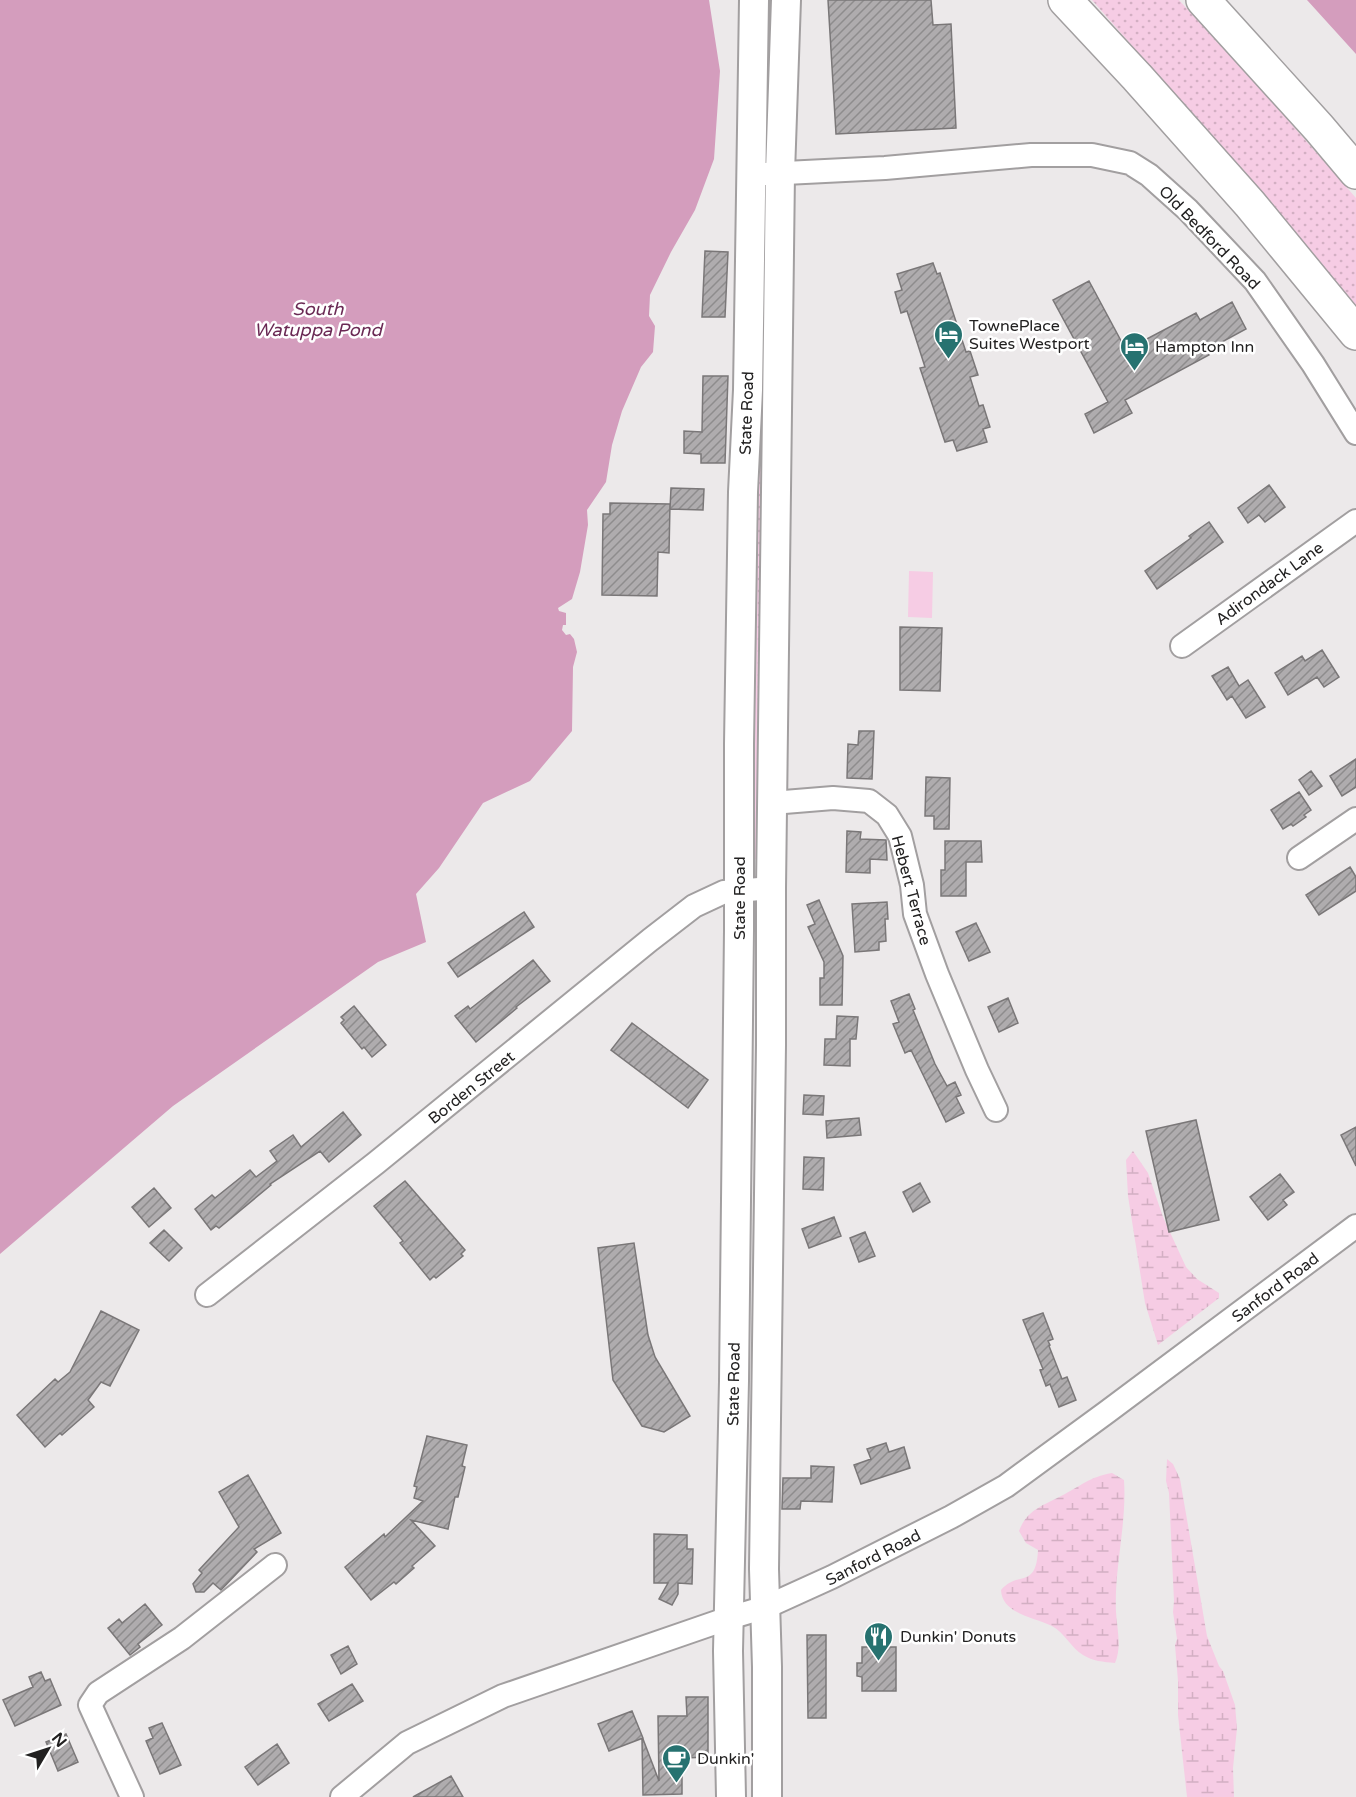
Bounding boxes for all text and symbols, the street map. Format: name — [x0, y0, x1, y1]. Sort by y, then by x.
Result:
street label: Old Bedford Road — [1155, 181, 1264, 294]
water label: South Watuppa Pond — [254, 298, 385, 341]
place label: TownePlace Suites Westport — [969, 316, 1090, 354]
hotel icon: TownePlace Suites Westport — [932, 318, 964, 360]
hotel icon: Hampton Inn — [1118, 330, 1150, 372]
place label: Hampton Inn — [1155, 337, 1254, 357]
street label: State Road — [736, 371, 758, 455]
street label: Adirondack Lane — [1212, 538, 1328, 630]
street label: Hebert Terrace — [887, 833, 935, 947]
street label: State Road — [730, 856, 750, 940]
street label: Borden Street — [424, 1047, 519, 1129]
street label: Sanford Road — [1228, 1248, 1323, 1327]
street label: State Road — [723, 1342, 745, 1426]
street label: Sanford Road — [823, 1525, 924, 1590]
restaurant icon: Dunkin' Donuts — [863, 1620, 895, 1662]
place label: Dunkin' Donuts — [900, 1627, 1016, 1647]
north arrow — [18, 1719, 78, 1779]
text: N — [47, 1729, 71, 1751]
cafe icon: Dunkin' — [660, 1742, 692, 1784]
place label: Dunkin' — [697, 1749, 754, 1769]

